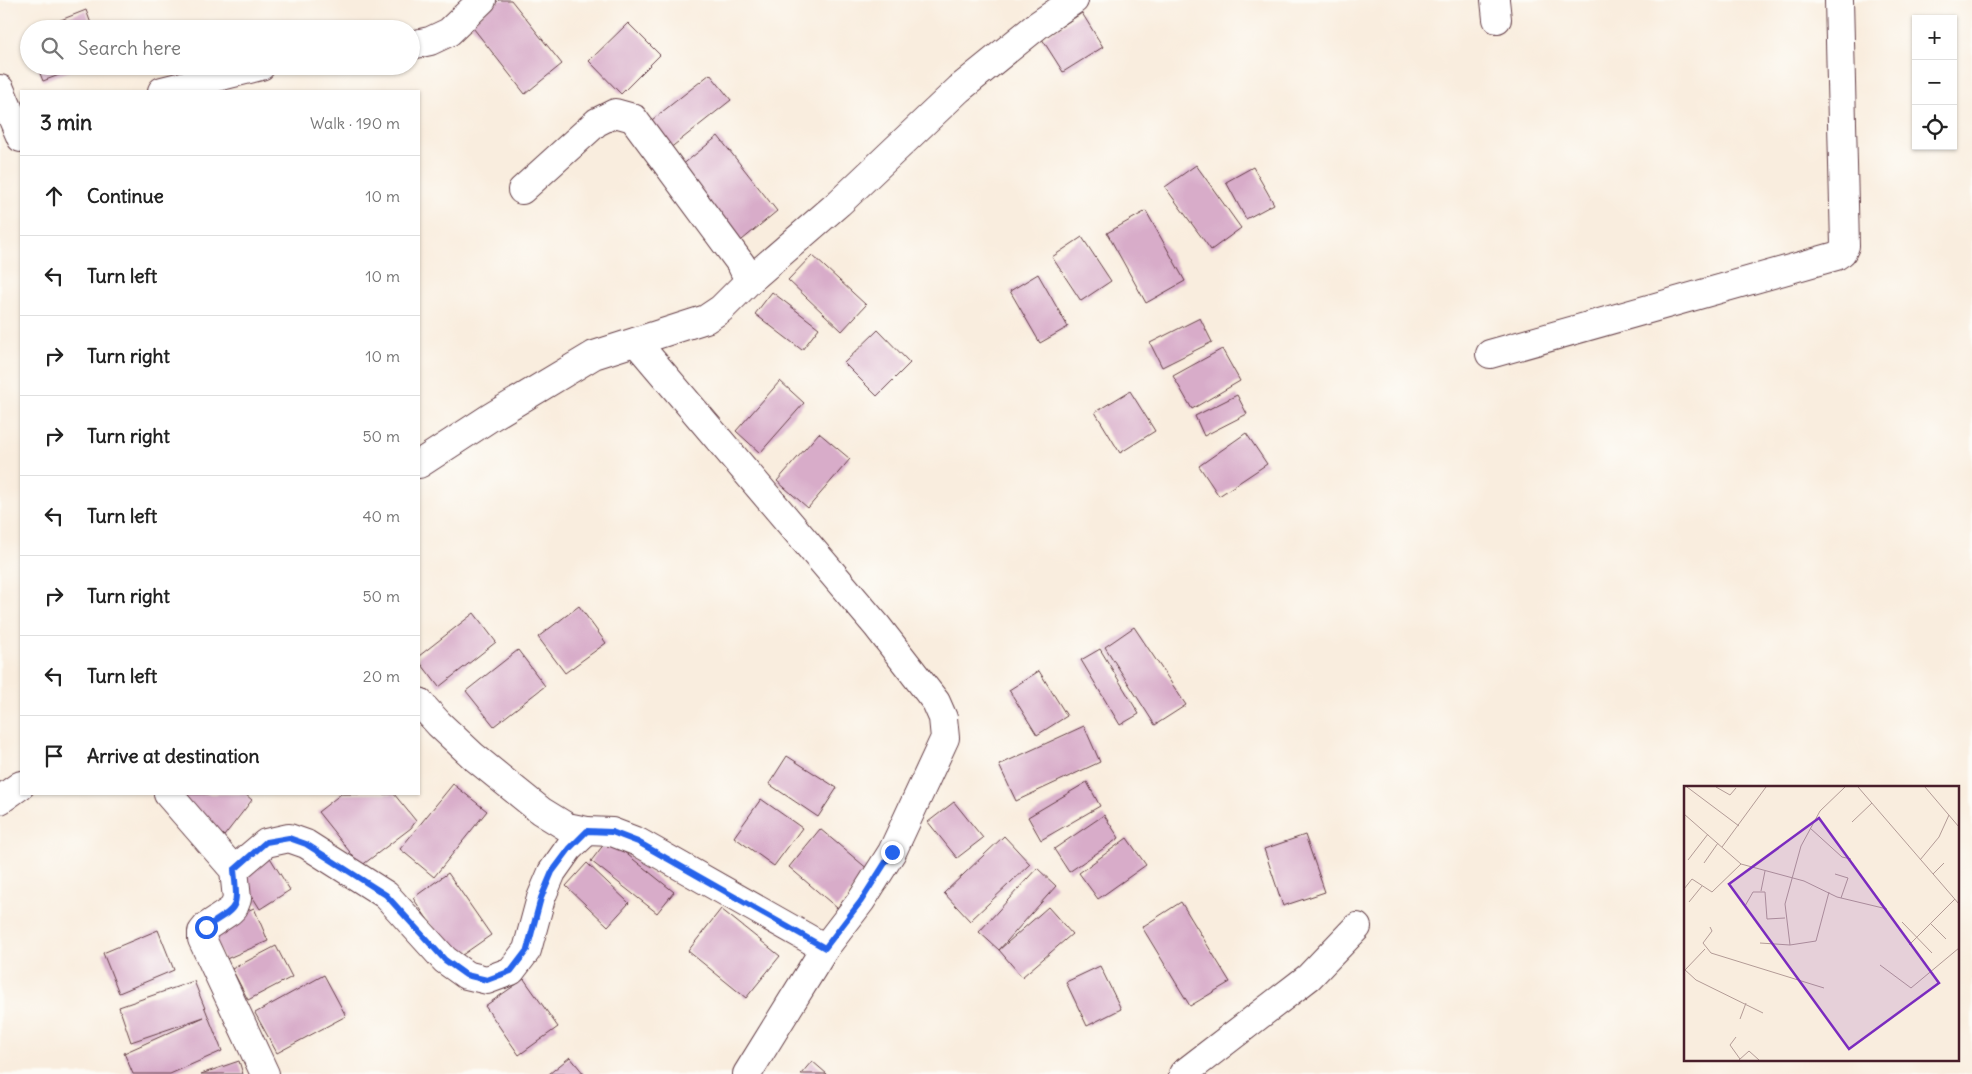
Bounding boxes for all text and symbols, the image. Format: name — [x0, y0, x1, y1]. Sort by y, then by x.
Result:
map controls — [1912, 15, 1957, 150]
button: + — [1912, 15, 1957, 60]
search box — [20, 20, 420, 75]
icon: search — [38, 34, 66, 62]
text: Search here — [78, 36, 181, 60]
button: − — [1912, 60, 1957, 105]
button: locate — [1912, 105, 1957, 150]
text: 3 min — [40, 109, 92, 136]
text: Walk · 190 m — [310, 113, 400, 133]
icon: ahead — [40, 182, 68, 210]
text: Continue — [87, 184, 164, 208]
text: 10 m — [365, 186, 400, 206]
icon: left — [40, 262, 68, 290]
text: Turn left — [87, 264, 157, 288]
text: 10 m — [365, 266, 400, 286]
icon: right — [40, 342, 68, 370]
text: Turn right — [87, 344, 170, 368]
text: 10 m — [365, 346, 400, 366]
icon: right — [40, 422, 68, 450]
text: Turn right — [87, 424, 170, 448]
text: 50 m — [362, 426, 400, 446]
icon: left — [40, 502, 68, 530]
text: Turn left — [87, 504, 157, 528]
text: 40 m — [362, 506, 400, 526]
icon: right — [40, 582, 68, 610]
text: Turn right — [87, 584, 170, 608]
text: 50 m — [362, 586, 400, 606]
icon: left — [40, 662, 68, 690]
text: Turn left — [87, 664, 157, 688]
text: 20 m — [363, 666, 400, 686]
icon: arrive — [40, 742, 68, 770]
text: Arrive at destination — [87, 744, 260, 768]
inset map — [1684, 786, 1960, 1062]
route end — [881, 841, 904, 864]
route start — [195, 916, 218, 939]

